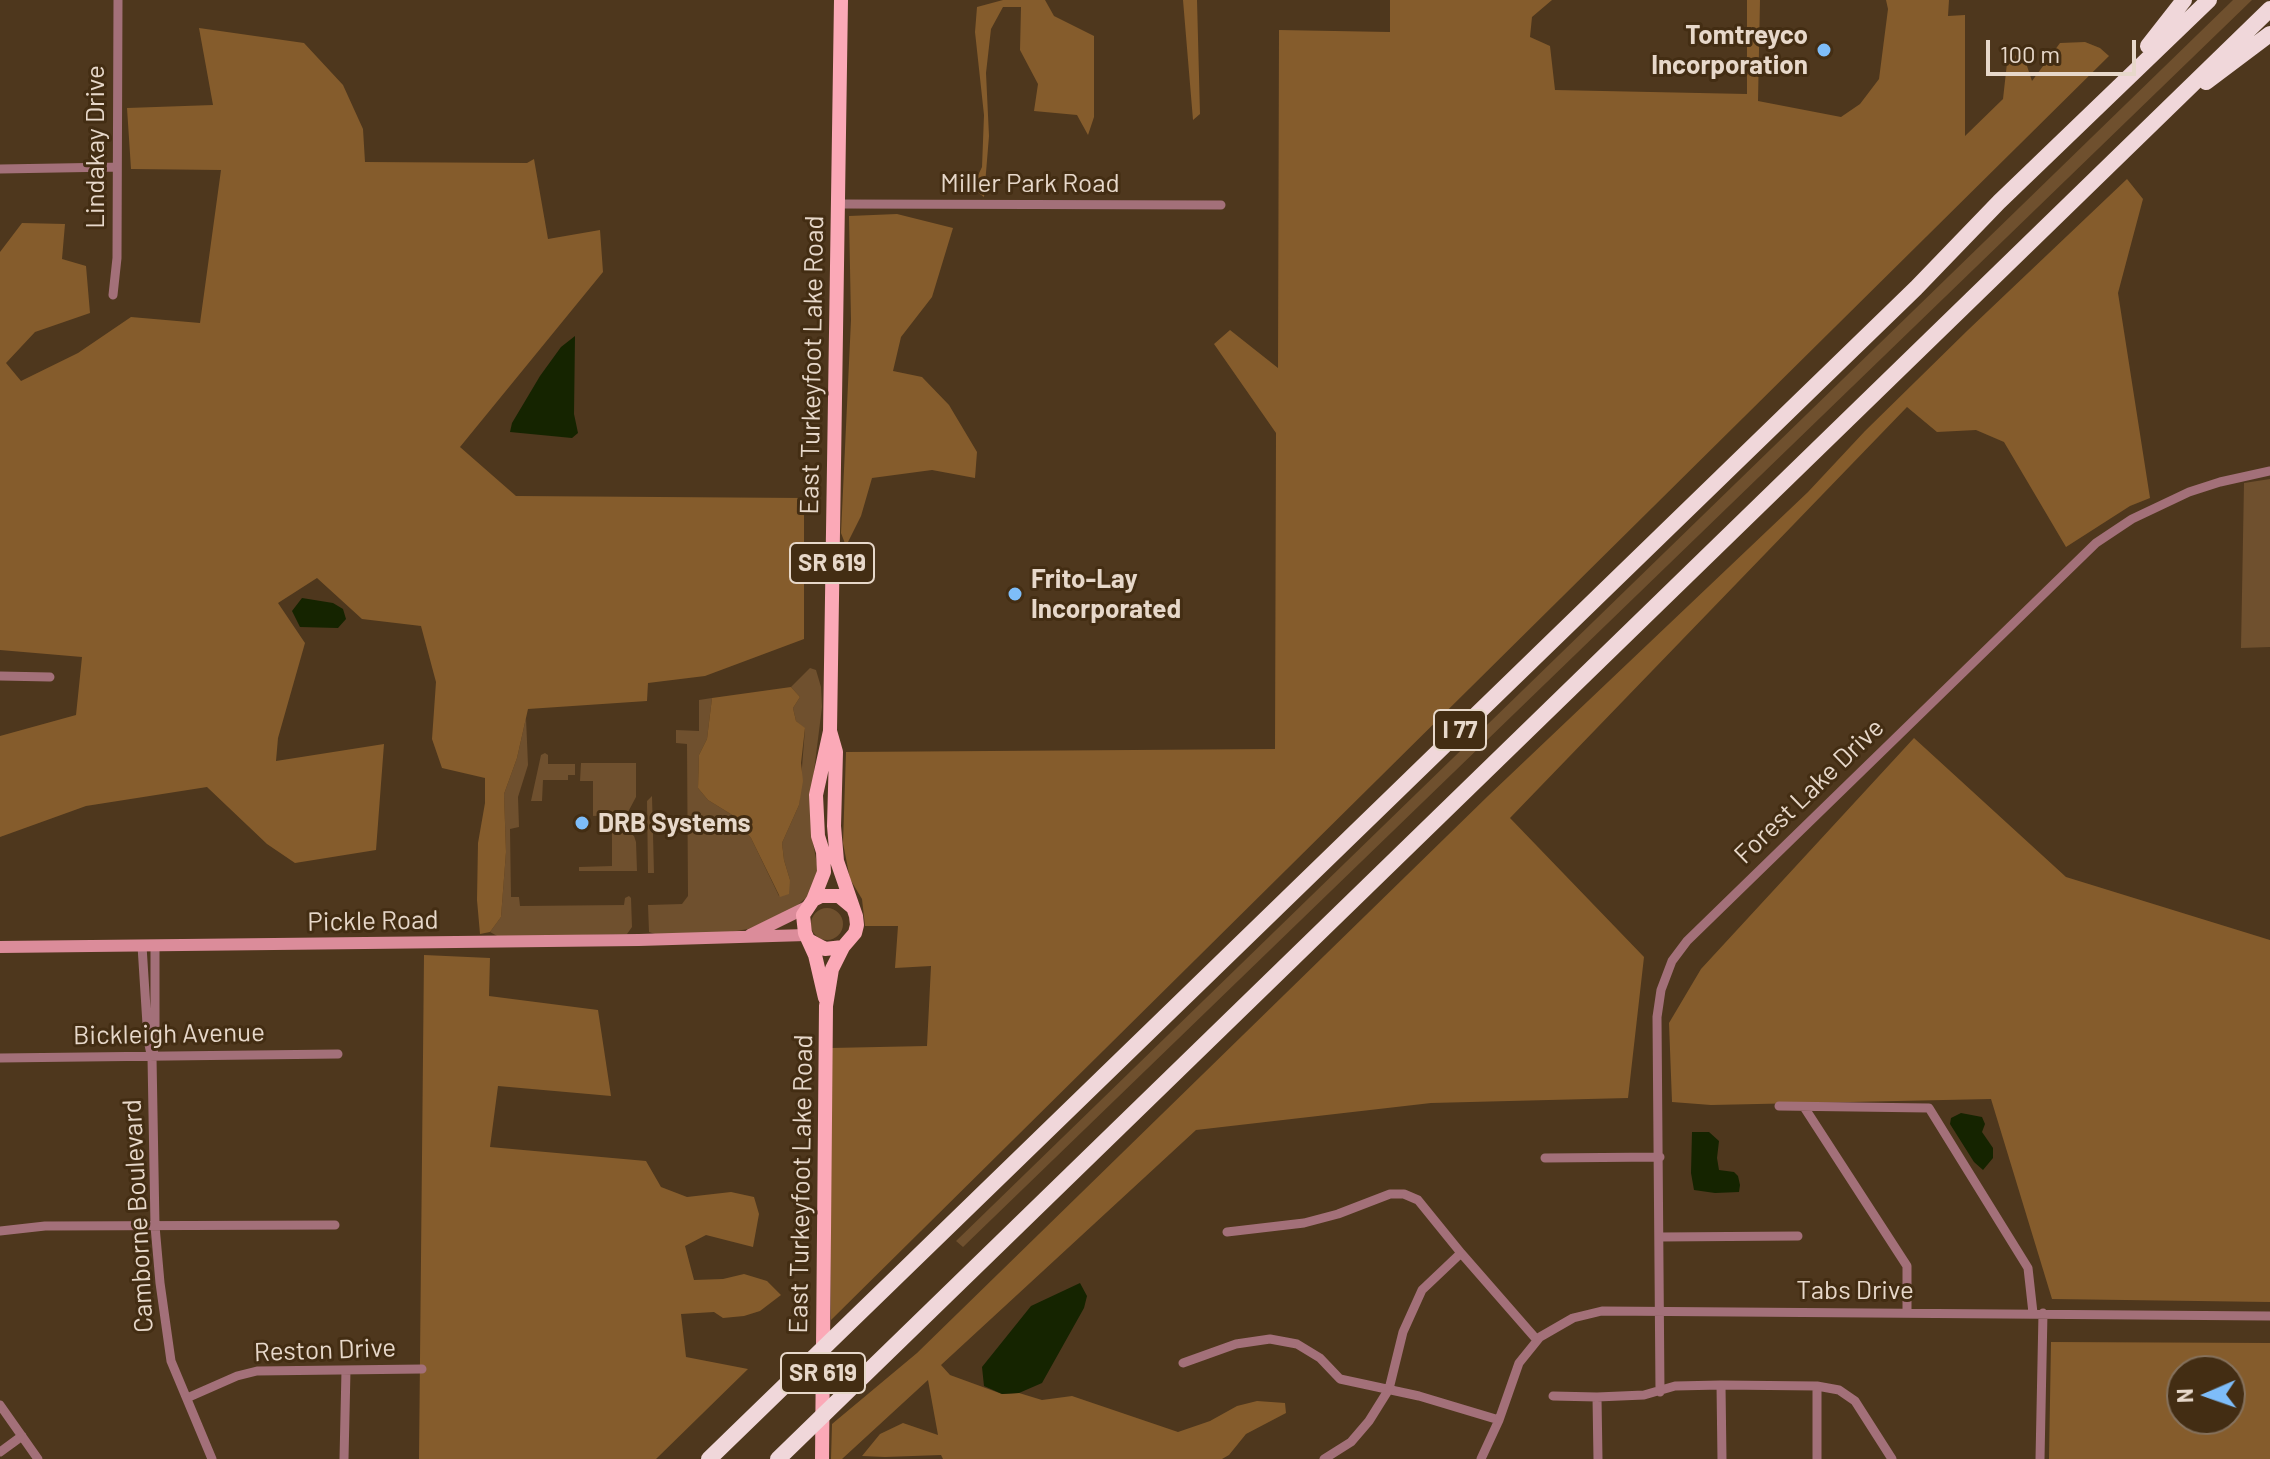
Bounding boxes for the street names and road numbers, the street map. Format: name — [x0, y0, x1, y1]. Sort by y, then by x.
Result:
street label: Lindakay Drive — [79, 65, 111, 229]
street label: Miller Park Road — [940, 167, 1120, 199]
street label: East Turkeyfoot Lake Road — [794, 215, 830, 515]
road number: SR 619 — [790, 543, 874, 583]
road number: I 77 — [1434, 710, 1486, 750]
street label: Forest Lake Drive — [1728, 712, 1890, 870]
street label: Pickle Road — [307, 904, 439, 938]
street label: Bickleigh Avenue — [73, 1017, 265, 1051]
street label: East Turkeyfoot Lake Road — [783, 1034, 819, 1334]
street label: Camborne Boulevard — [116, 1098, 160, 1334]
street label: Tabs Drive — [1796, 1274, 1914, 1306]
street label: Reston Drive — [253, 1332, 397, 1368]
road number: SR 619 — [781, 1353, 865, 1393]

